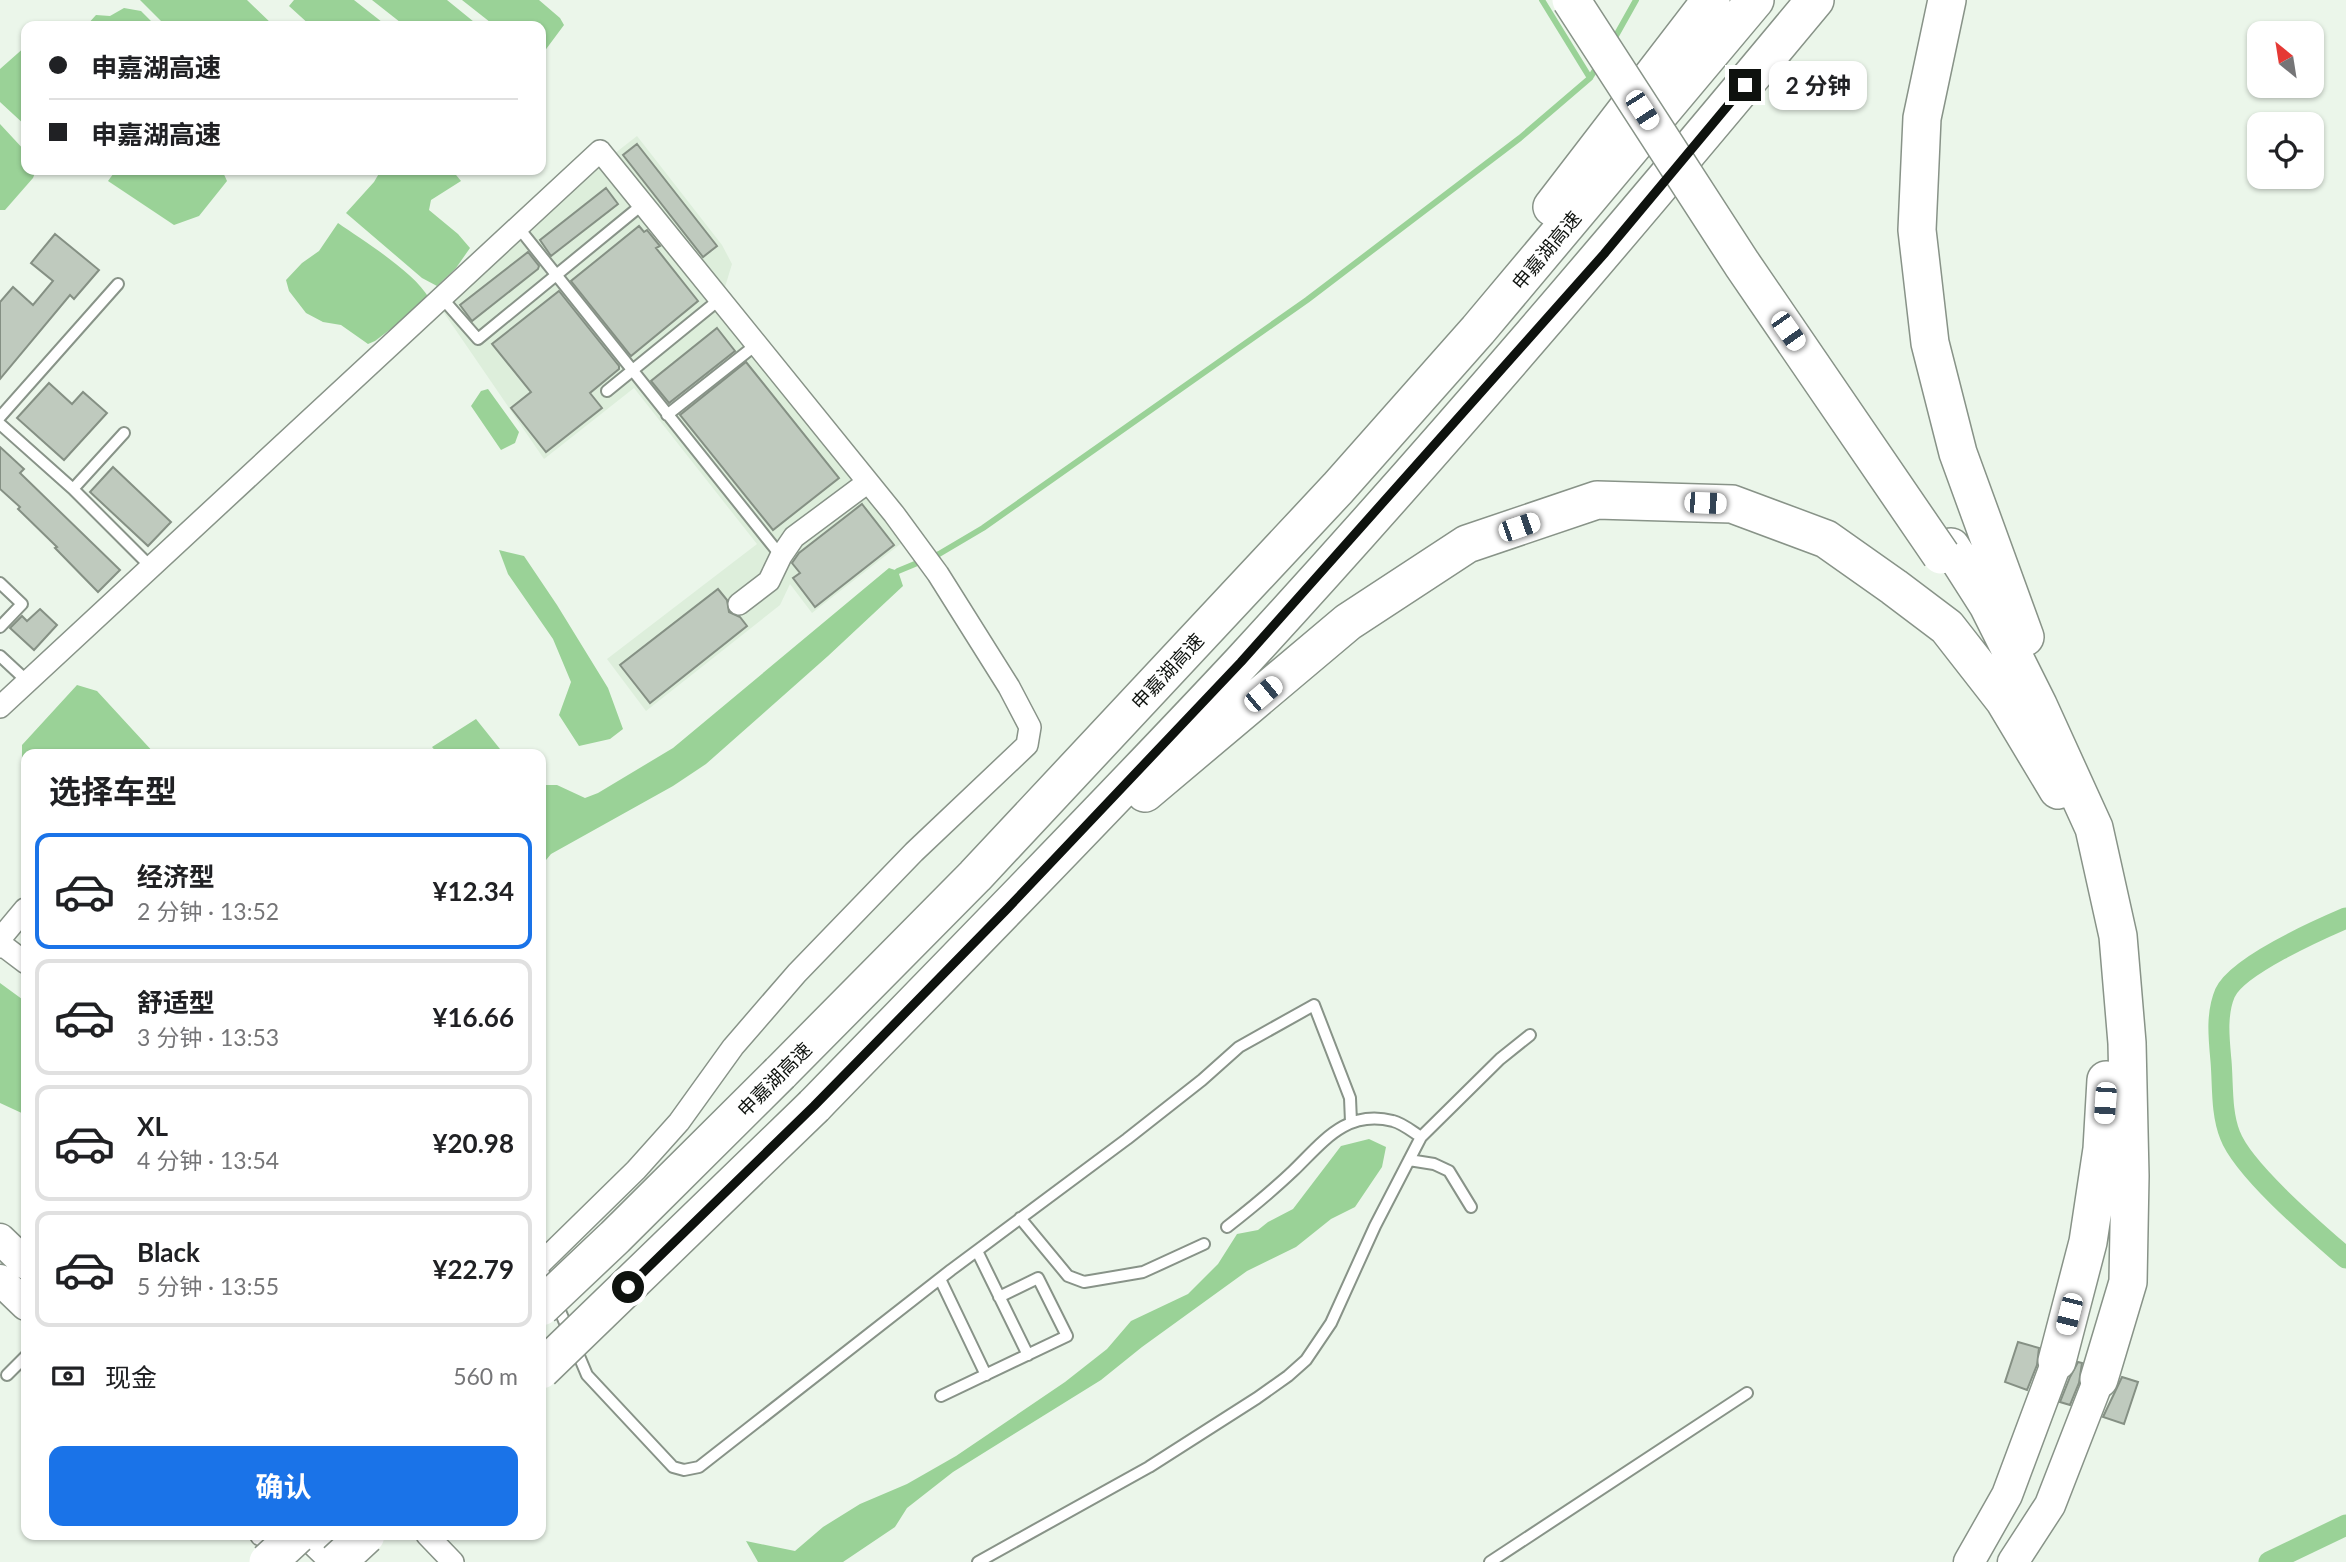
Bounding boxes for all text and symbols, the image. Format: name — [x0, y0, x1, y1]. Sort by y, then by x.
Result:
north arrow — [2247, 21, 2324, 98]
map controls — [2247, 21, 2324, 189]
text: 申嘉湖高速 — [91, 51, 221, 83]
callout: 2 分钟 — [1770, 60, 1868, 110]
route end — [1729, 69, 1761, 101]
text: 2 分钟 — [1786, 71, 1850, 99]
car — [1622, 87, 1663, 133]
button: locate — [2247, 112, 2324, 189]
text: 申嘉湖高速 — [91, 118, 221, 150]
street label: 申嘉湖高速 — [1507, 206, 1585, 294]
car — [1768, 308, 1809, 354]
car — [1684, 492, 1727, 514]
car — [1496, 510, 1543, 544]
street label: 申嘉湖高速 — [1126, 628, 1208, 714]
car — [1241, 672, 1286, 716]
text: 选择车型 — [49, 771, 177, 810]
icon: car — [53, 860, 116, 923]
text: 经济型 — [137, 860, 215, 892]
text: ¥12.34 — [432, 875, 514, 907]
text: 2 分钟 · 13:52 — [137, 897, 279, 925]
icon: car — [53, 986, 116, 1049]
text: 舒适型 — [137, 986, 215, 1018]
text: ¥16.66 — [432, 1001, 514, 1033]
text: 3 分钟 · 13:53 — [137, 1023, 279, 1051]
street label: 申嘉湖高速 — [732, 1037, 816, 1121]
car — [2094, 1081, 2117, 1125]
text: XL — [137, 1110, 168, 1142]
icon: car — [53, 1112, 116, 1175]
text: ¥20.98 — [432, 1127, 514, 1159]
text: 4 分钟 · 13:54 — [137, 1146, 279, 1174]
text: Black — [137, 1236, 200, 1268]
icon: car — [53, 1238, 116, 1301]
text: ¥22.79 — [432, 1253, 514, 1285]
route start — [612, 1271, 644, 1303]
text: 5 分钟 · 13:55 — [137, 1272, 279, 1300]
car — [2054, 1291, 2085, 1337]
icon: cash — [49, 1357, 87, 1395]
text: 现金 — [105, 1361, 157, 1393]
text: 560 m — [453, 1362, 518, 1390]
button: 确认 — [49, 1446, 518, 1526]

